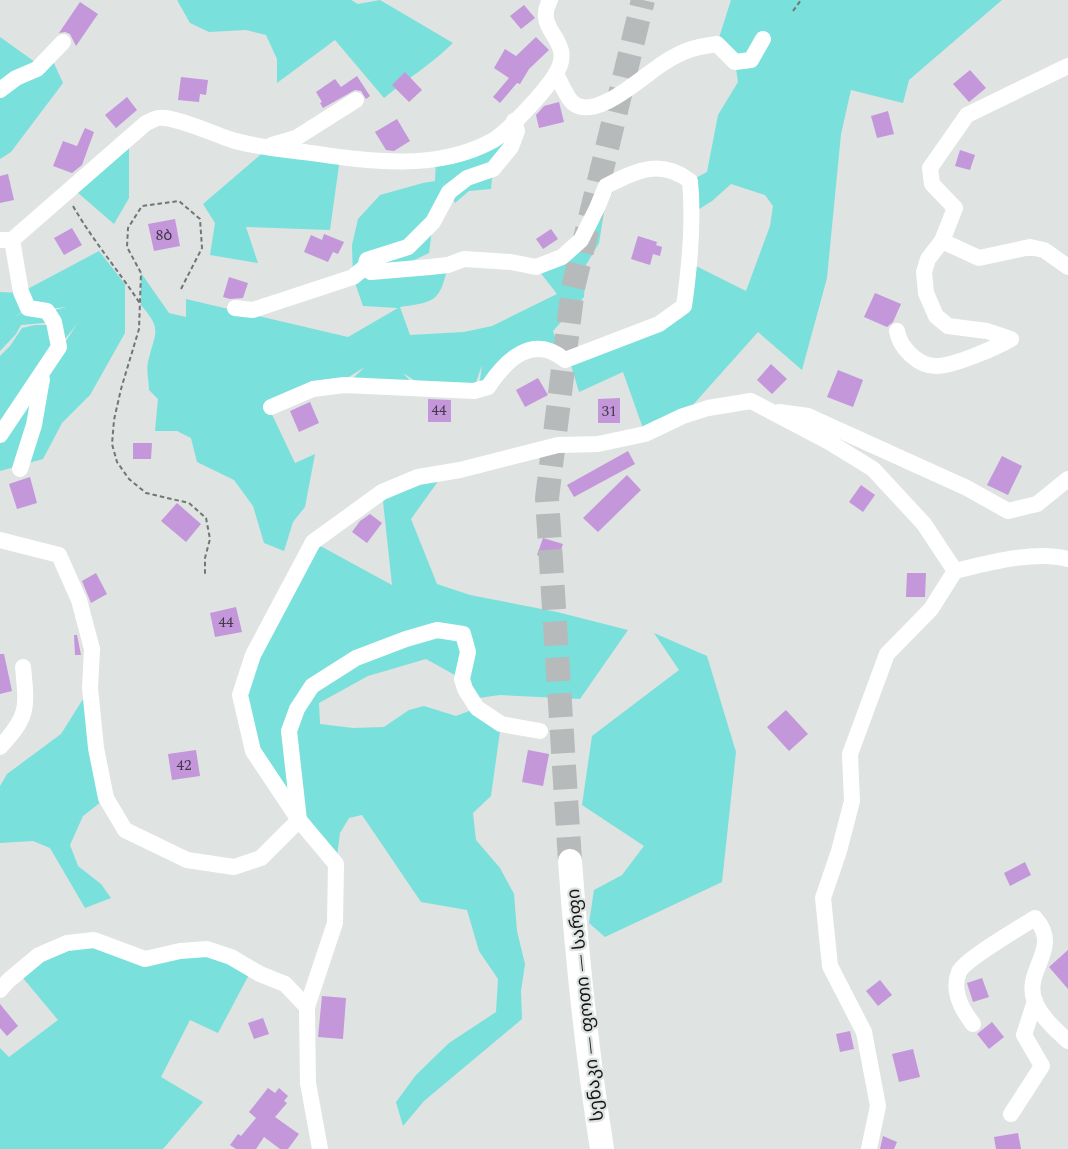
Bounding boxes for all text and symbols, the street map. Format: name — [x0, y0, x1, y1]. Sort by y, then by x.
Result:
house number: 8ბ — [156, 224, 172, 247]
house number: 44 — [431, 399, 447, 422]
house number: 31 — [601, 400, 617, 423]
house number: 44 — [218, 611, 234, 634]
house number: 42 — [176, 754, 192, 777]
street label: სენაკი — ფოთი — სარფი — [560, 887, 611, 1122]

